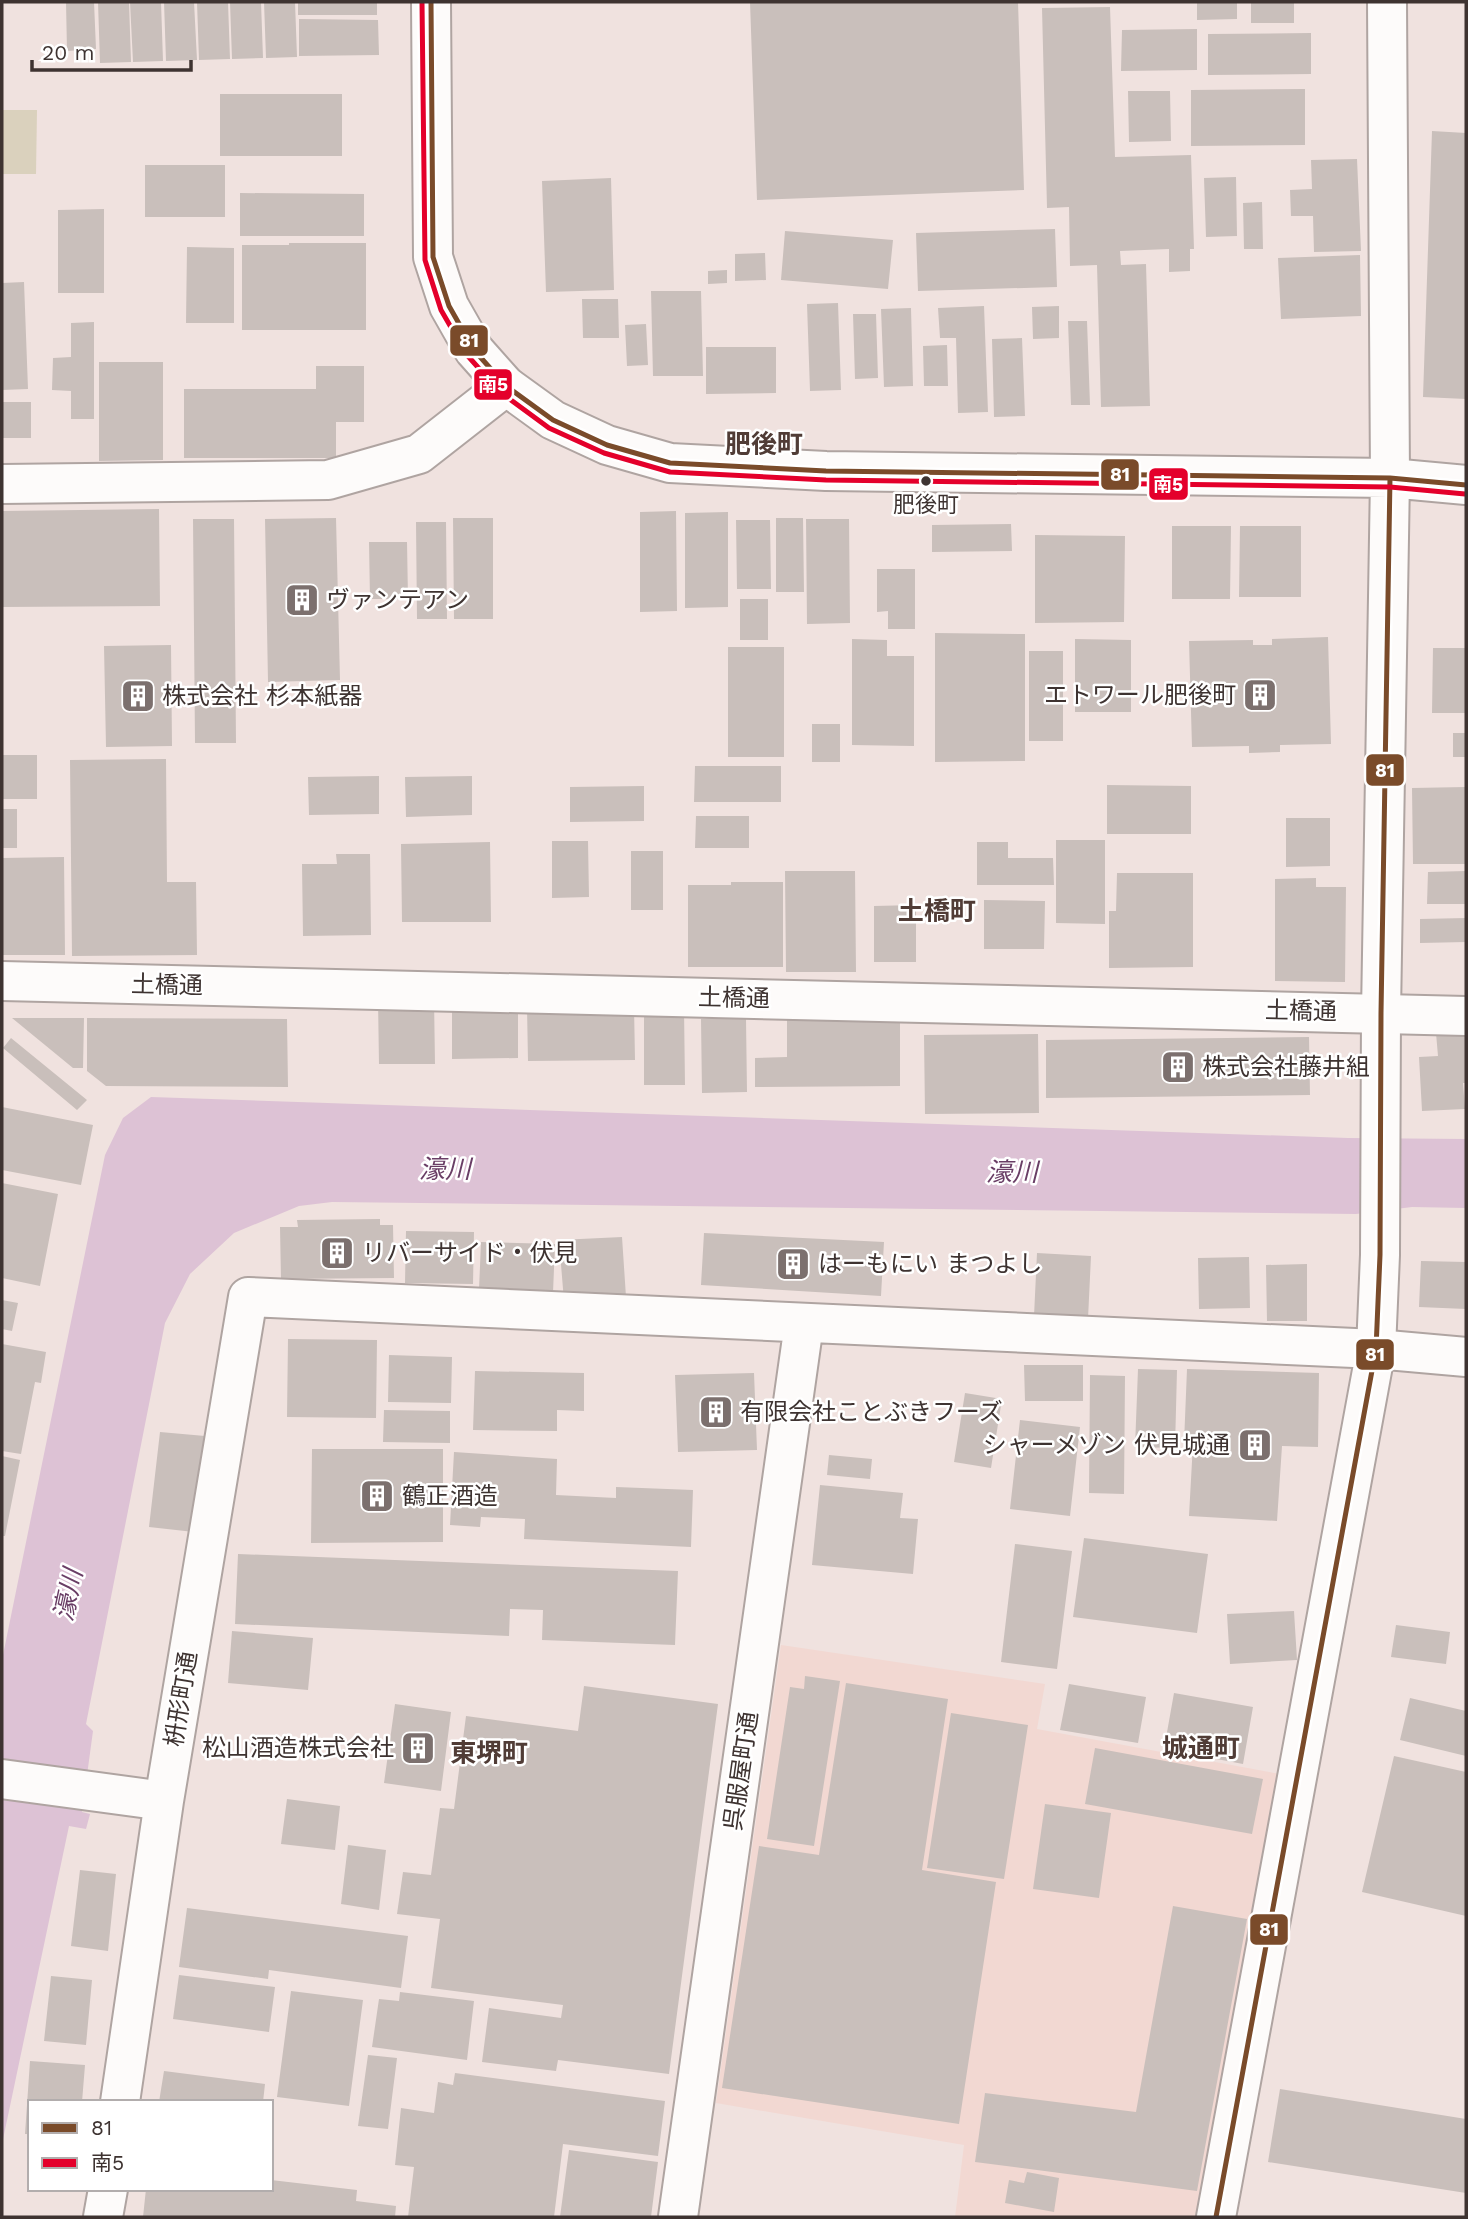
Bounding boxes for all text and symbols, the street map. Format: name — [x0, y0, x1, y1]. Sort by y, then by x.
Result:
scale bar — [32, 28, 191, 72]
text: 20 m — [42, 40, 94, 65]
line badge: 81 — [449, 324, 489, 357]
text: 81 — [459, 329, 479, 352]
line badge: 南5 — [473, 368, 513, 401]
text: 南5 — [478, 373, 508, 396]
district label: 肥後町 — [725, 429, 803, 459]
line badge: 81 — [1100, 458, 1140, 491]
text: 81 — [1110, 463, 1130, 486]
line badge: 南5 — [1148, 467, 1189, 501]
text: 南5 — [1153, 473, 1183, 496]
marker: 肥後町 — [919, 474, 933, 488]
place label: 肥後町 — [893, 492, 959, 517]
building icon: ヴァンテアン — [283, 581, 321, 619]
place label: ヴァンテアン — [326, 586, 469, 614]
building icon: エトワール肥後町 — [1241, 676, 1279, 714]
building icon: 株式会社 杉本紙器 — [119, 677, 157, 715]
place label: エトワール肥後町 — [1044, 681, 1236, 709]
place label: 株式会社 杉本紙器 — [162, 682, 362, 710]
line badge: 81 — [1365, 753, 1405, 787]
text: 81 — [1375, 759, 1395, 782]
district label: 土橋町 — [898, 896, 976, 926]
street label: 土橋通 — [131, 970, 203, 1000]
street label: 土橋通 — [698, 983, 770, 1013]
street label: 土橋通 — [1265, 996, 1337, 1026]
building icon: 株式会社藤井組 — [1159, 1048, 1197, 1086]
place label: 株式会社藤井組 — [1202, 1053, 1370, 1081]
water label: 濠川 — [419, 1154, 474, 1184]
water label: 濠川 — [986, 1157, 1041, 1187]
building icon: リバーサイド・伏見 — [318, 1234, 356, 1272]
place label: リバーサイド・伏見 — [362, 1239, 578, 1267]
building icon: はーもにい まつよし — [774, 1245, 812, 1283]
place label: はーもにい まつよし — [818, 1250, 1042, 1278]
line badge: 81 — [1355, 1338, 1395, 1371]
text: 81 — [1365, 1343, 1385, 1366]
building icon: 有限会社ことぶきフーズ — [697, 1393, 735, 1431]
place label: 有限会社ことぶきフーズ — [740, 1398, 1003, 1426]
building icon: シャーメゾン 伏見城通 — [1236, 1426, 1274, 1464]
place label: シャーメゾン 伏見城通 — [983, 1431, 1230, 1459]
building icon: 鶴正酒造 — [358, 1477, 396, 1515]
place label: 鶴正酒造 — [402, 1482, 498, 1510]
water label: 濠川 — [48, 1564, 89, 1624]
street label: 枡形町通 — [160, 1649, 202, 1749]
street label: 呉服屋町通 — [719, 1710, 763, 1832]
building icon: 松山酒造株式会社 — [399, 1729, 437, 1767]
district label: 城通町 — [1162, 1733, 1240, 1763]
place label: 松山酒造株式会社 — [202, 1734, 394, 1762]
district label: 東堺町 — [450, 1738, 528, 1768]
line badge: 81 — [1249, 1913, 1289, 1946]
text: 81 — [1259, 1918, 1279, 1941]
legend — [28, 2100, 273, 2191]
text: 81 — [91, 2115, 112, 2140]
text: 南5 — [91, 2150, 124, 2175]

